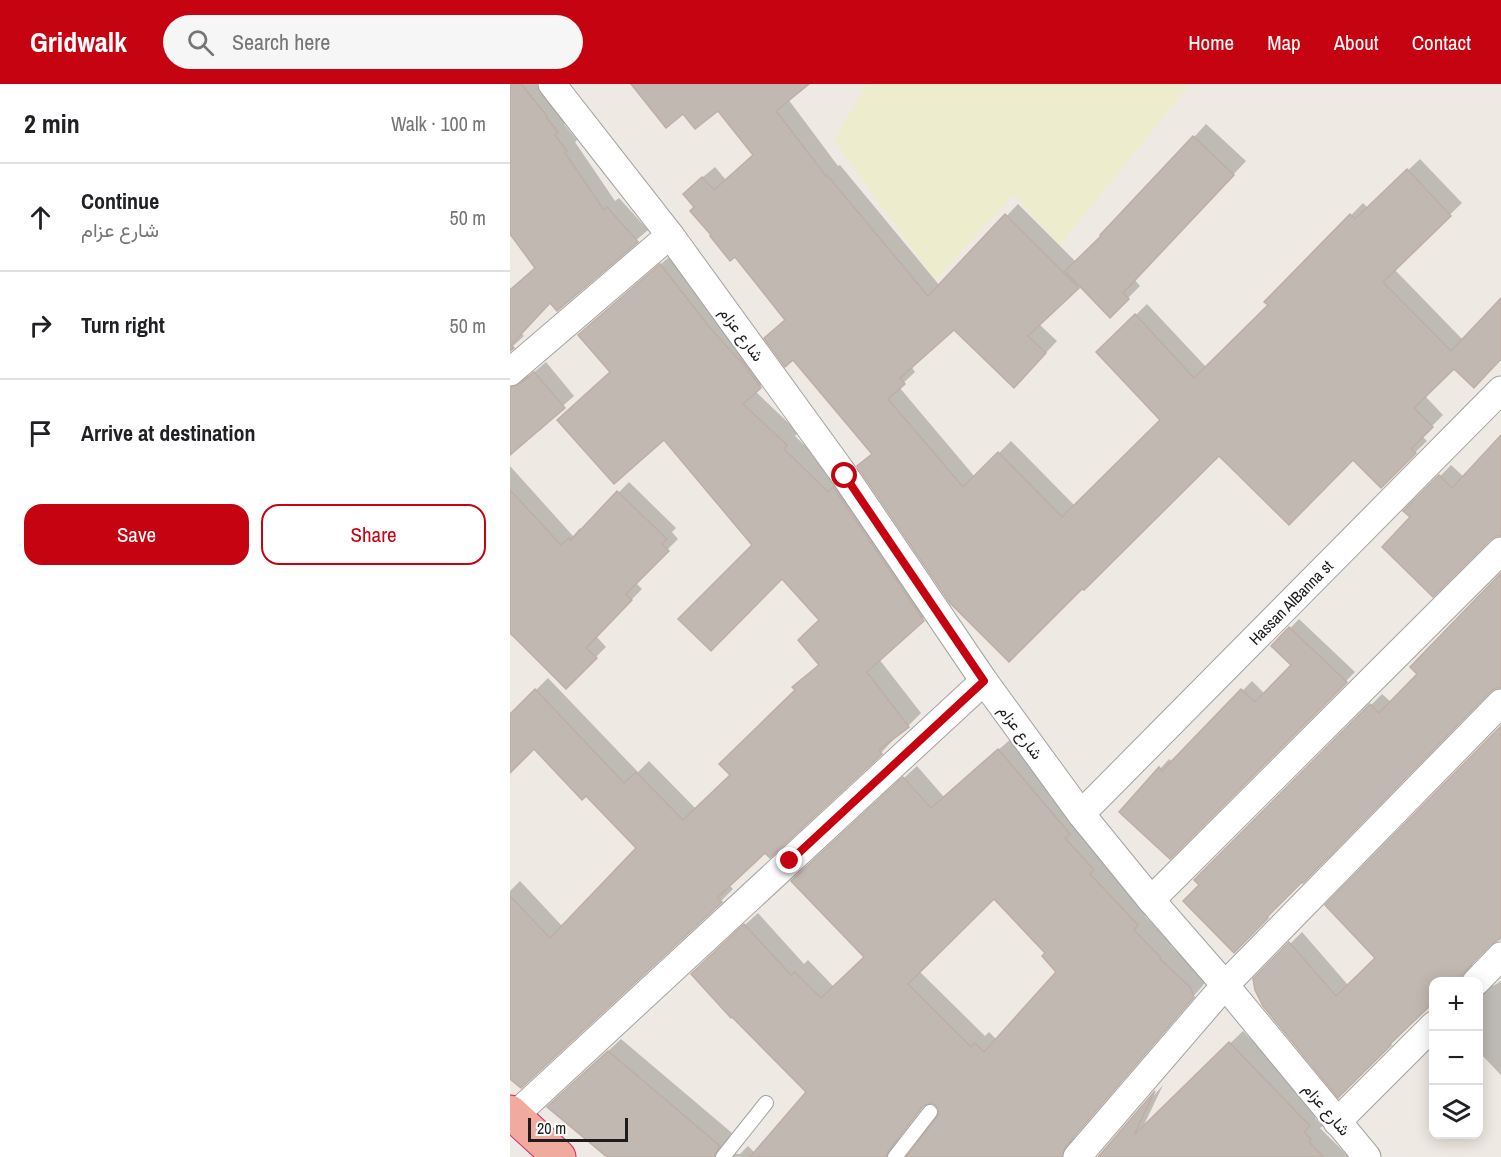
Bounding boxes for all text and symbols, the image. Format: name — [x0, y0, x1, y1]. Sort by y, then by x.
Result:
search box — [163, 15, 583, 69]
text: Gridwalk — [30, 23, 127, 61]
icon: search — [184, 26, 217, 59]
text: Search here — [232, 27, 330, 57]
text: Home — [1188, 28, 1234, 57]
text: Map — [1267, 28, 1301, 57]
text: About — [1334, 28, 1379, 57]
text: Contact — [1412, 28, 1471, 57]
text: 2 min — [24, 106, 80, 141]
text: Walk · 100 m — [391, 110, 486, 137]
text: Continue — [81, 186, 159, 216]
icon: ahead — [24, 201, 57, 234]
text: 50 m — [450, 204, 486, 231]
text: شارع عزام — [81, 216, 159, 243]
street label: شارع عزام — [714, 302, 769, 366]
icon: right — [24, 309, 57, 342]
text: Turn right — [81, 310, 165, 340]
text: 50 m — [450, 312, 486, 339]
icon: arrive — [24, 417, 57, 450]
text: Arrive at destination — [81, 418, 255, 448]
route start — [831, 462, 857, 488]
button: Save — [24, 504, 249, 565]
button: Share — [261, 504, 486, 565]
street label: Hassan AlBanna st — [1244, 555, 1338, 649]
street label: شارع عزام — [993, 700, 1048, 764]
route end — [776, 847, 802, 873]
map controls — [1429, 977, 1483, 1139]
button: + — [1429, 977, 1483, 1031]
button: − — [1429, 1031, 1483, 1085]
street label: شارع عزام — [1298, 1078, 1356, 1141]
button: layers — [1429, 1085, 1483, 1139]
scale bar — [528, 1115, 628, 1142]
text: 20 m — [537, 1117, 566, 1139]

